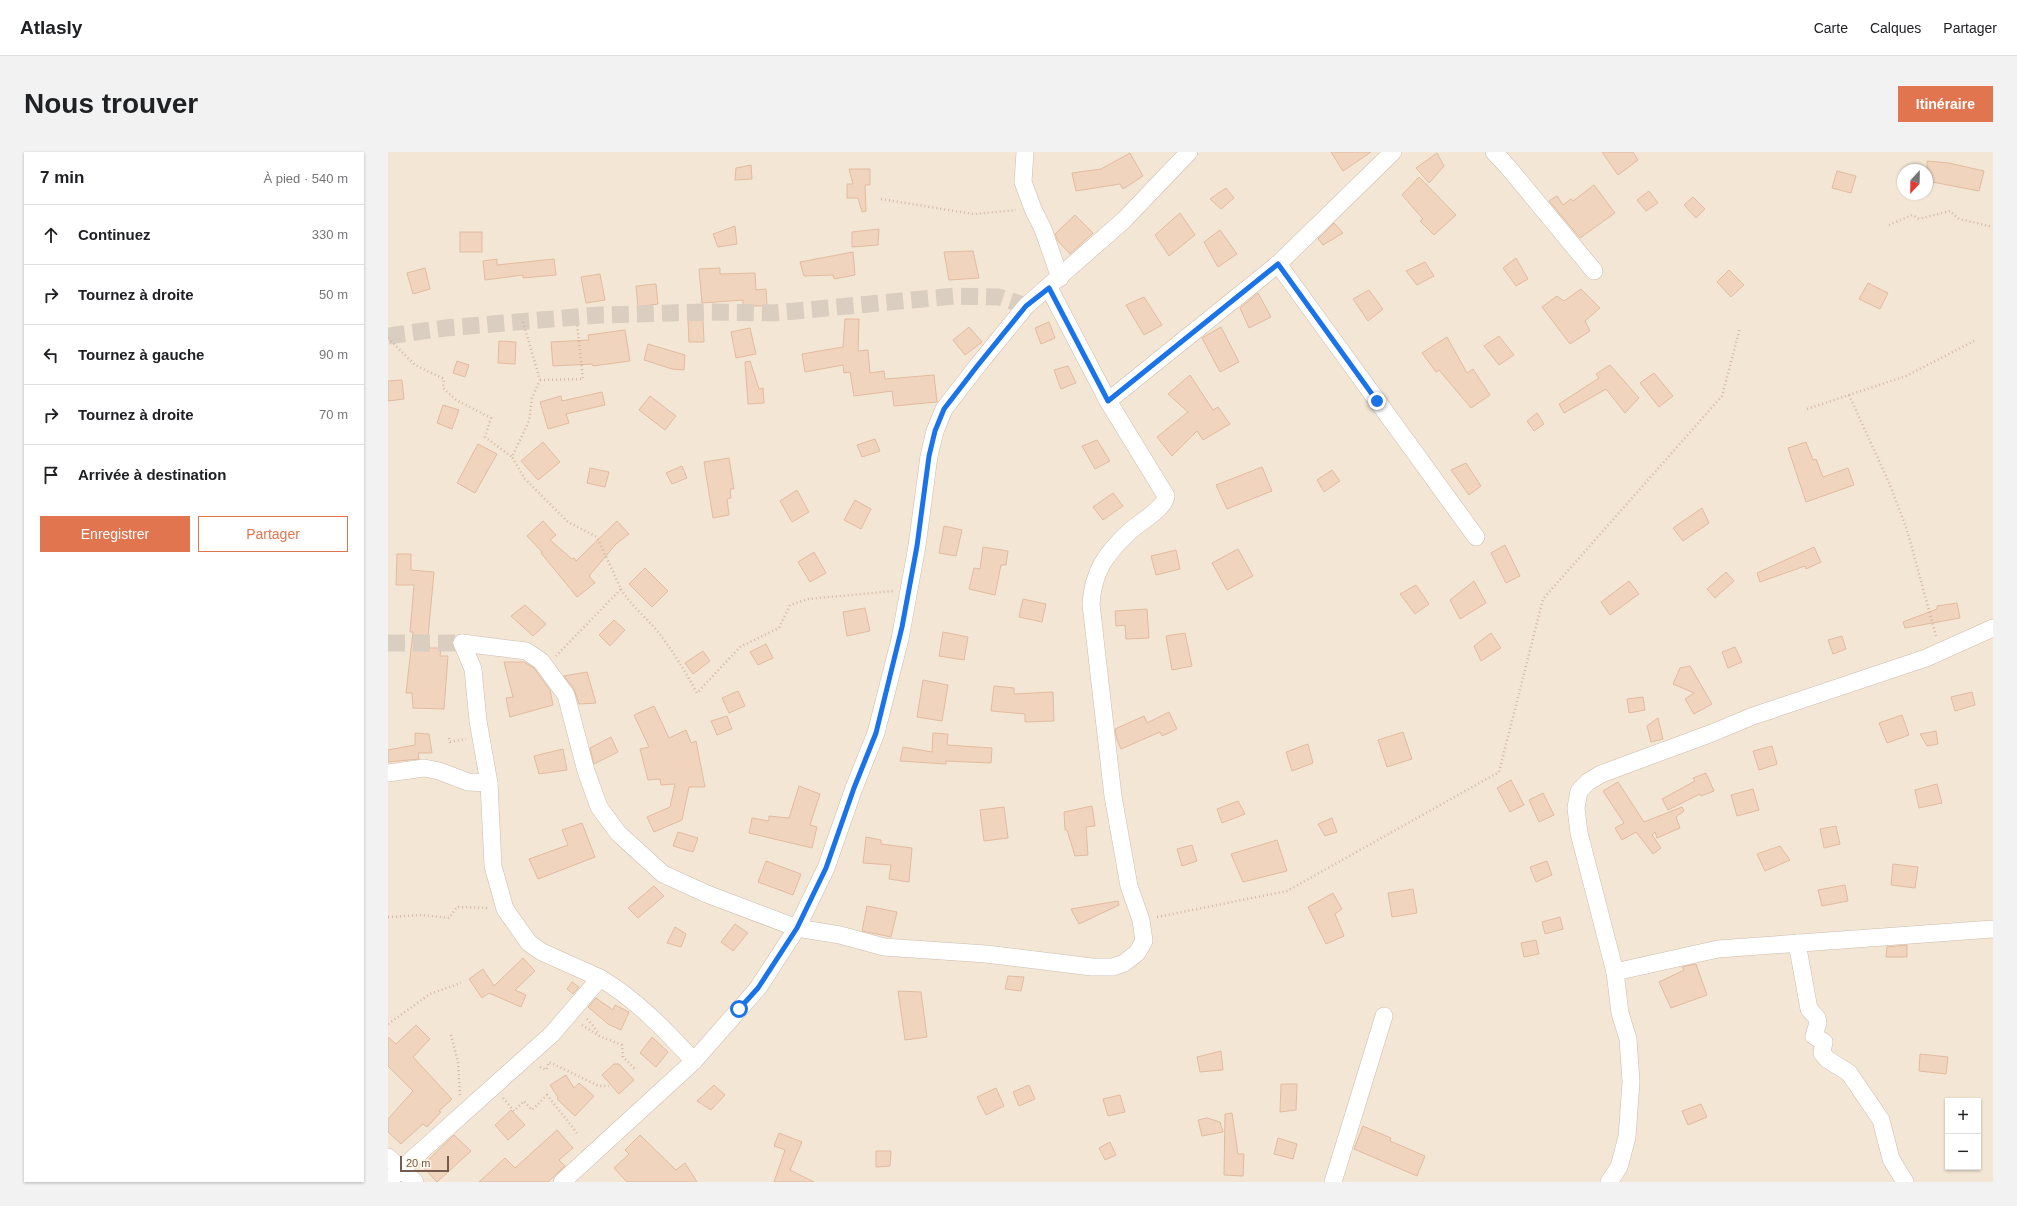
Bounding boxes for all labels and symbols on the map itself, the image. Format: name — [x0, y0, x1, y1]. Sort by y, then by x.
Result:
north arrow — [1897, 164, 1933, 200]
route end — [1368, 392, 1386, 410]
route start — [730, 1000, 748, 1018]
scale bar — [400, 1154, 449, 1173]

